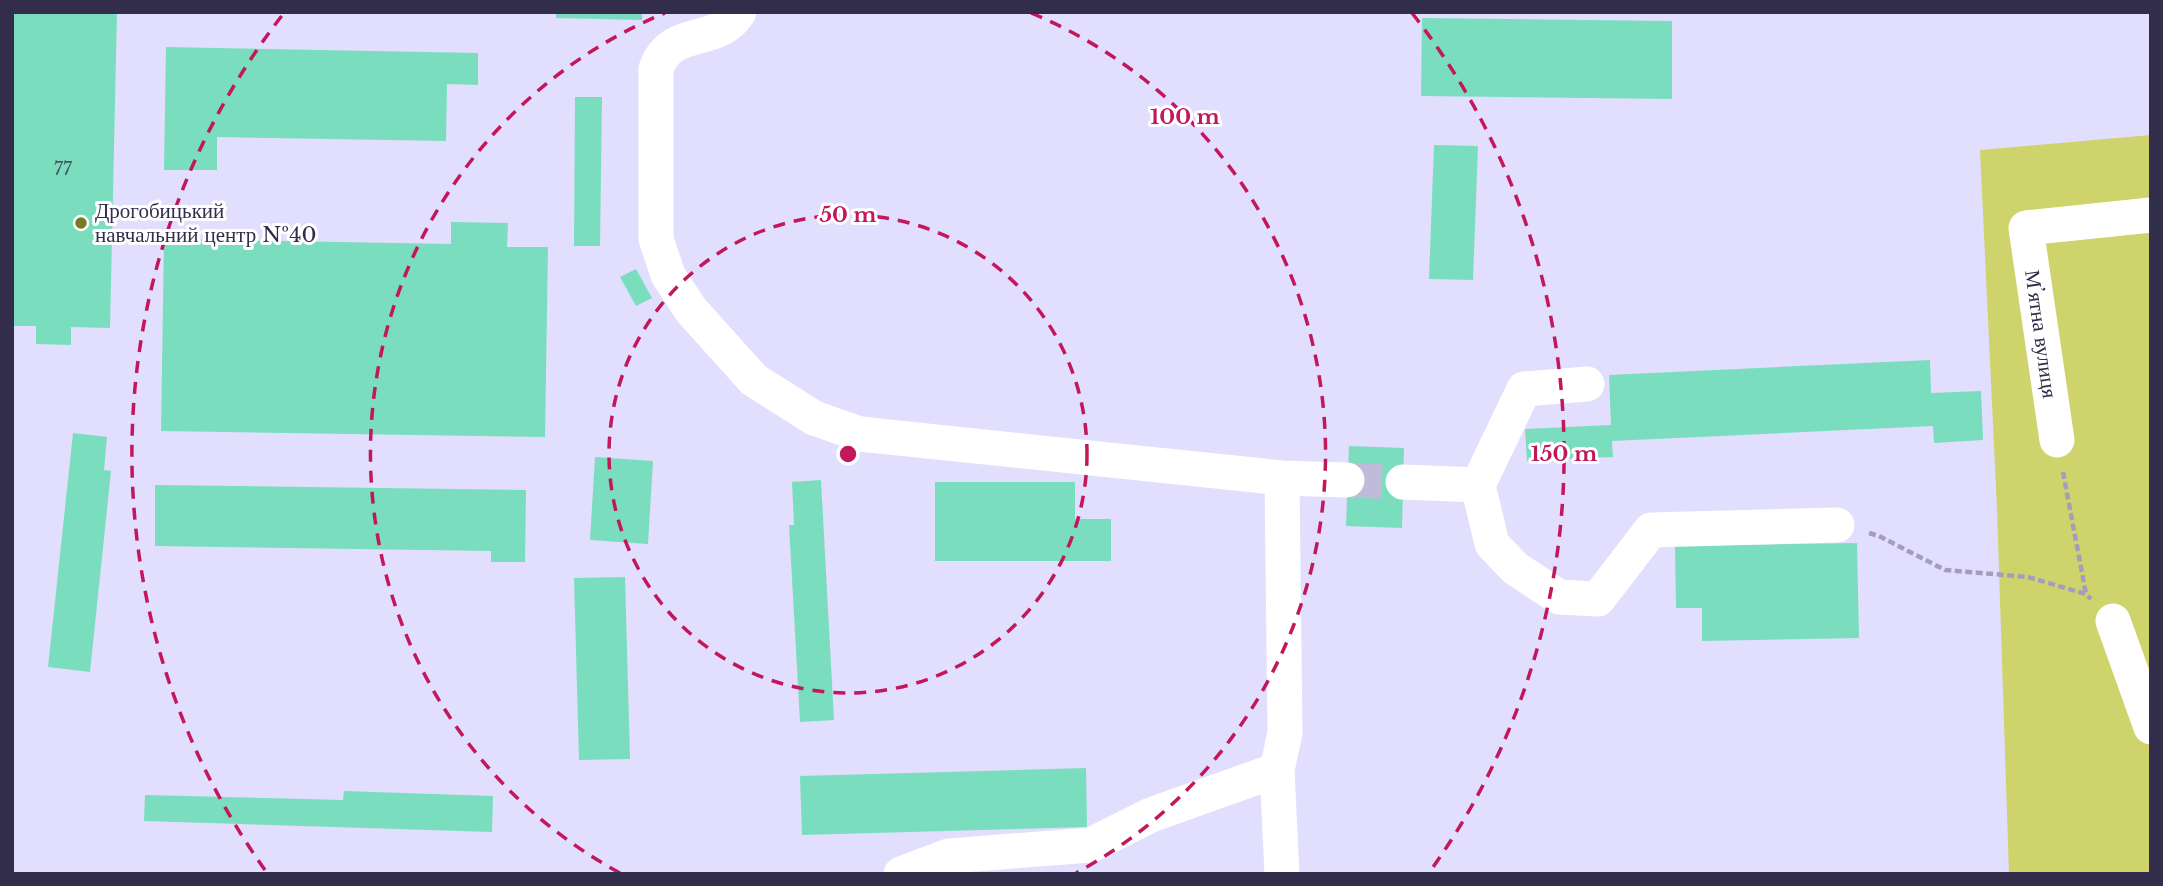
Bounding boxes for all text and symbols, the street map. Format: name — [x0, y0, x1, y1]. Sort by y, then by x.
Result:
text: 100 m — [1150, 104, 1220, 130]
house number: 77 — [54, 158, 73, 180]
place label: Дрогобицький навчальний центр №40 — [95, 198, 317, 248]
text: 50 m — [819, 202, 877, 228]
marker: Дрогобицький навчальний центр №40 — [73, 215, 89, 231]
street label: Мʼятна вулиця — [2019, 268, 2063, 400]
text: 150 m — [1531, 441, 1597, 467]
centre of rings — [836, 442, 860, 466]

